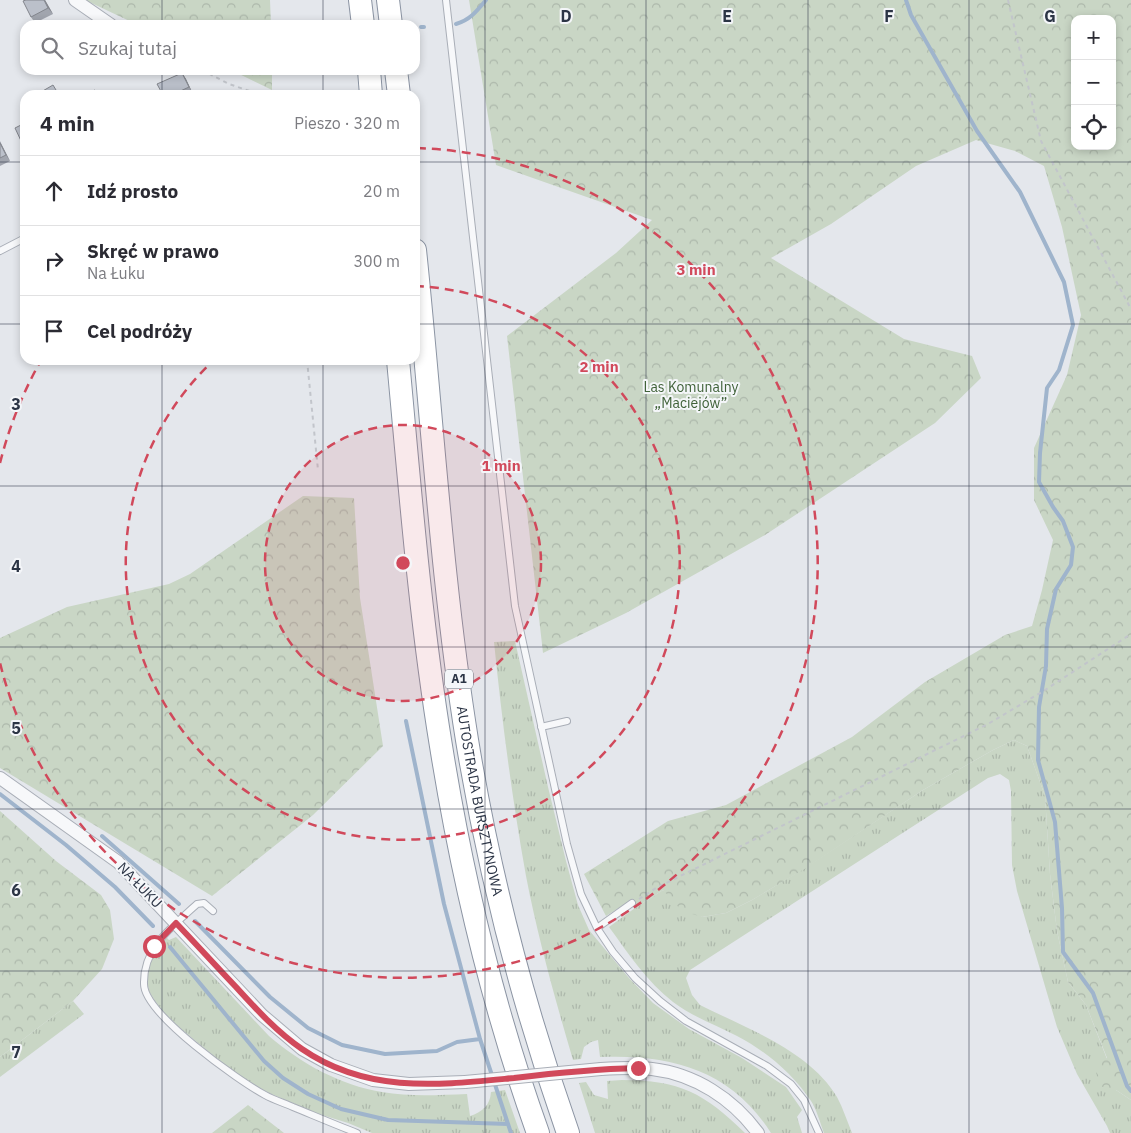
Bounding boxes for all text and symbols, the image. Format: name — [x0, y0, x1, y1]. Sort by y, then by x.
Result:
text: D — [560, 6, 572, 26]
text: E — [722, 6, 732, 26]
text: F — [884, 6, 894, 26]
text: G — [1044, 6, 1056, 26]
map controls — [1071, 15, 1116, 150]
button: + — [1071, 15, 1116, 60]
search box — [20, 20, 420, 75]
icon: search — [38, 34, 66, 62]
text: Szukaj tutaj — [78, 36, 177, 60]
button: − — [1071, 60, 1116, 105]
button: locate — [1071, 105, 1116, 150]
text: 4 min — [40, 109, 95, 137]
text: Pieszo · 320 m — [294, 113, 400, 133]
icon: ahead — [40, 177, 68, 205]
text: Idź prosto — [87, 179, 178, 203]
text: 20 m — [363, 181, 400, 201]
text: Skręć w prawo — [87, 239, 219, 263]
icon: right — [40, 247, 68, 275]
text: 300 m — [353, 251, 400, 271]
text: 3 min — [676, 260, 716, 279]
text: Na Łuku — [87, 263, 145, 283]
icon: arrive — [40, 317, 68, 345]
text: Cel podróży — [87, 319, 192, 343]
text: 2 min — [579, 357, 619, 376]
park label: Las Komunalny „Maciejów” — [643, 378, 739, 412]
text: 3 — [11, 394, 21, 414]
text: 1 min — [481, 456, 521, 475]
centre of rings — [394, 554, 412, 572]
text: 4 — [11, 556, 21, 576]
road number: A1 — [445, 670, 473, 689]
street label: AUTOSTRADA BURSZTYNOWA — [453, 705, 507, 898]
text: 5 — [11, 718, 21, 738]
street label: NA ŁUKU — [114, 858, 166, 912]
text: 6 — [11, 880, 21, 900]
route start — [143, 935, 166, 958]
text: 7 — [11, 1042, 21, 1062]
route end — [627, 1057, 650, 1080]

